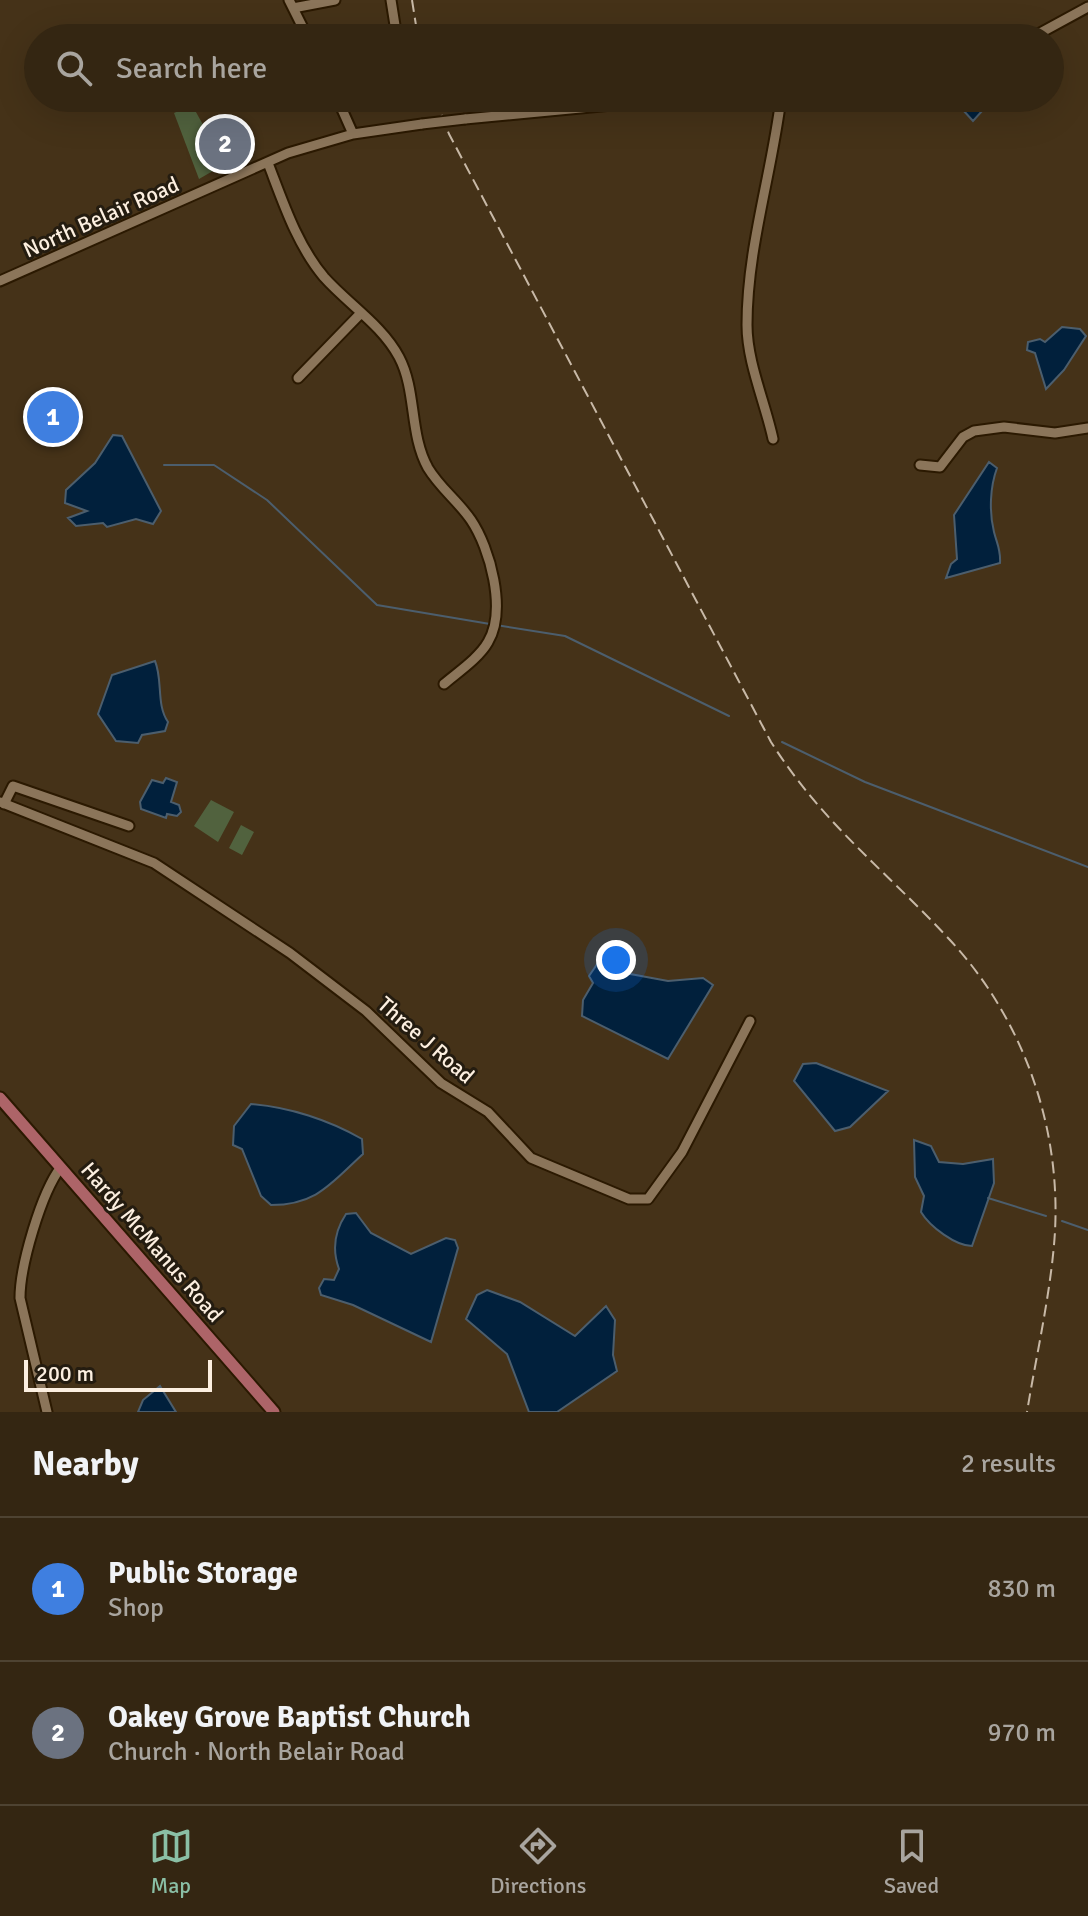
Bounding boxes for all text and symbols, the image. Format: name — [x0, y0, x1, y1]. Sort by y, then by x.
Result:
search box — [24, 24, 1064, 112]
icon: search — [52, 46, 96, 90]
text: Search here — [116, 50, 267, 87]
pin: 2 — [199, 114, 251, 174]
street label: North Belair Road — [19, 171, 183, 263]
pin: 1 — [27, 387, 79, 447]
your location — [596, 940, 636, 980]
street label: Three J Road — [372, 991, 480, 1089]
street label: Hardy McManus Road — [75, 1156, 229, 1328]
scale bar — [24, 1356, 212, 1392]
text: 200 m — [36, 1360, 94, 1387]
text: Nearby — [32, 1443, 139, 1485]
text: 2 results — [961, 1448, 1056, 1480]
text: Public Storage — [108, 1555, 298, 1592]
text: 1 — [51, 1573, 65, 1605]
text: 830 m — [987, 1573, 1056, 1605]
text: Shop — [108, 1592, 164, 1624]
text: Oakey Grove Baptist Church — [108, 1699, 471, 1736]
text: 2 — [51, 1717, 65, 1749]
text: 970 m — [987, 1717, 1056, 1749]
text: Church · North Belair Road — [108, 1736, 405, 1768]
tab: Map — [149, 1824, 193, 1899]
tab: Directions — [490, 1824, 586, 1899]
tab: Saved — [884, 1824, 939, 1899]

